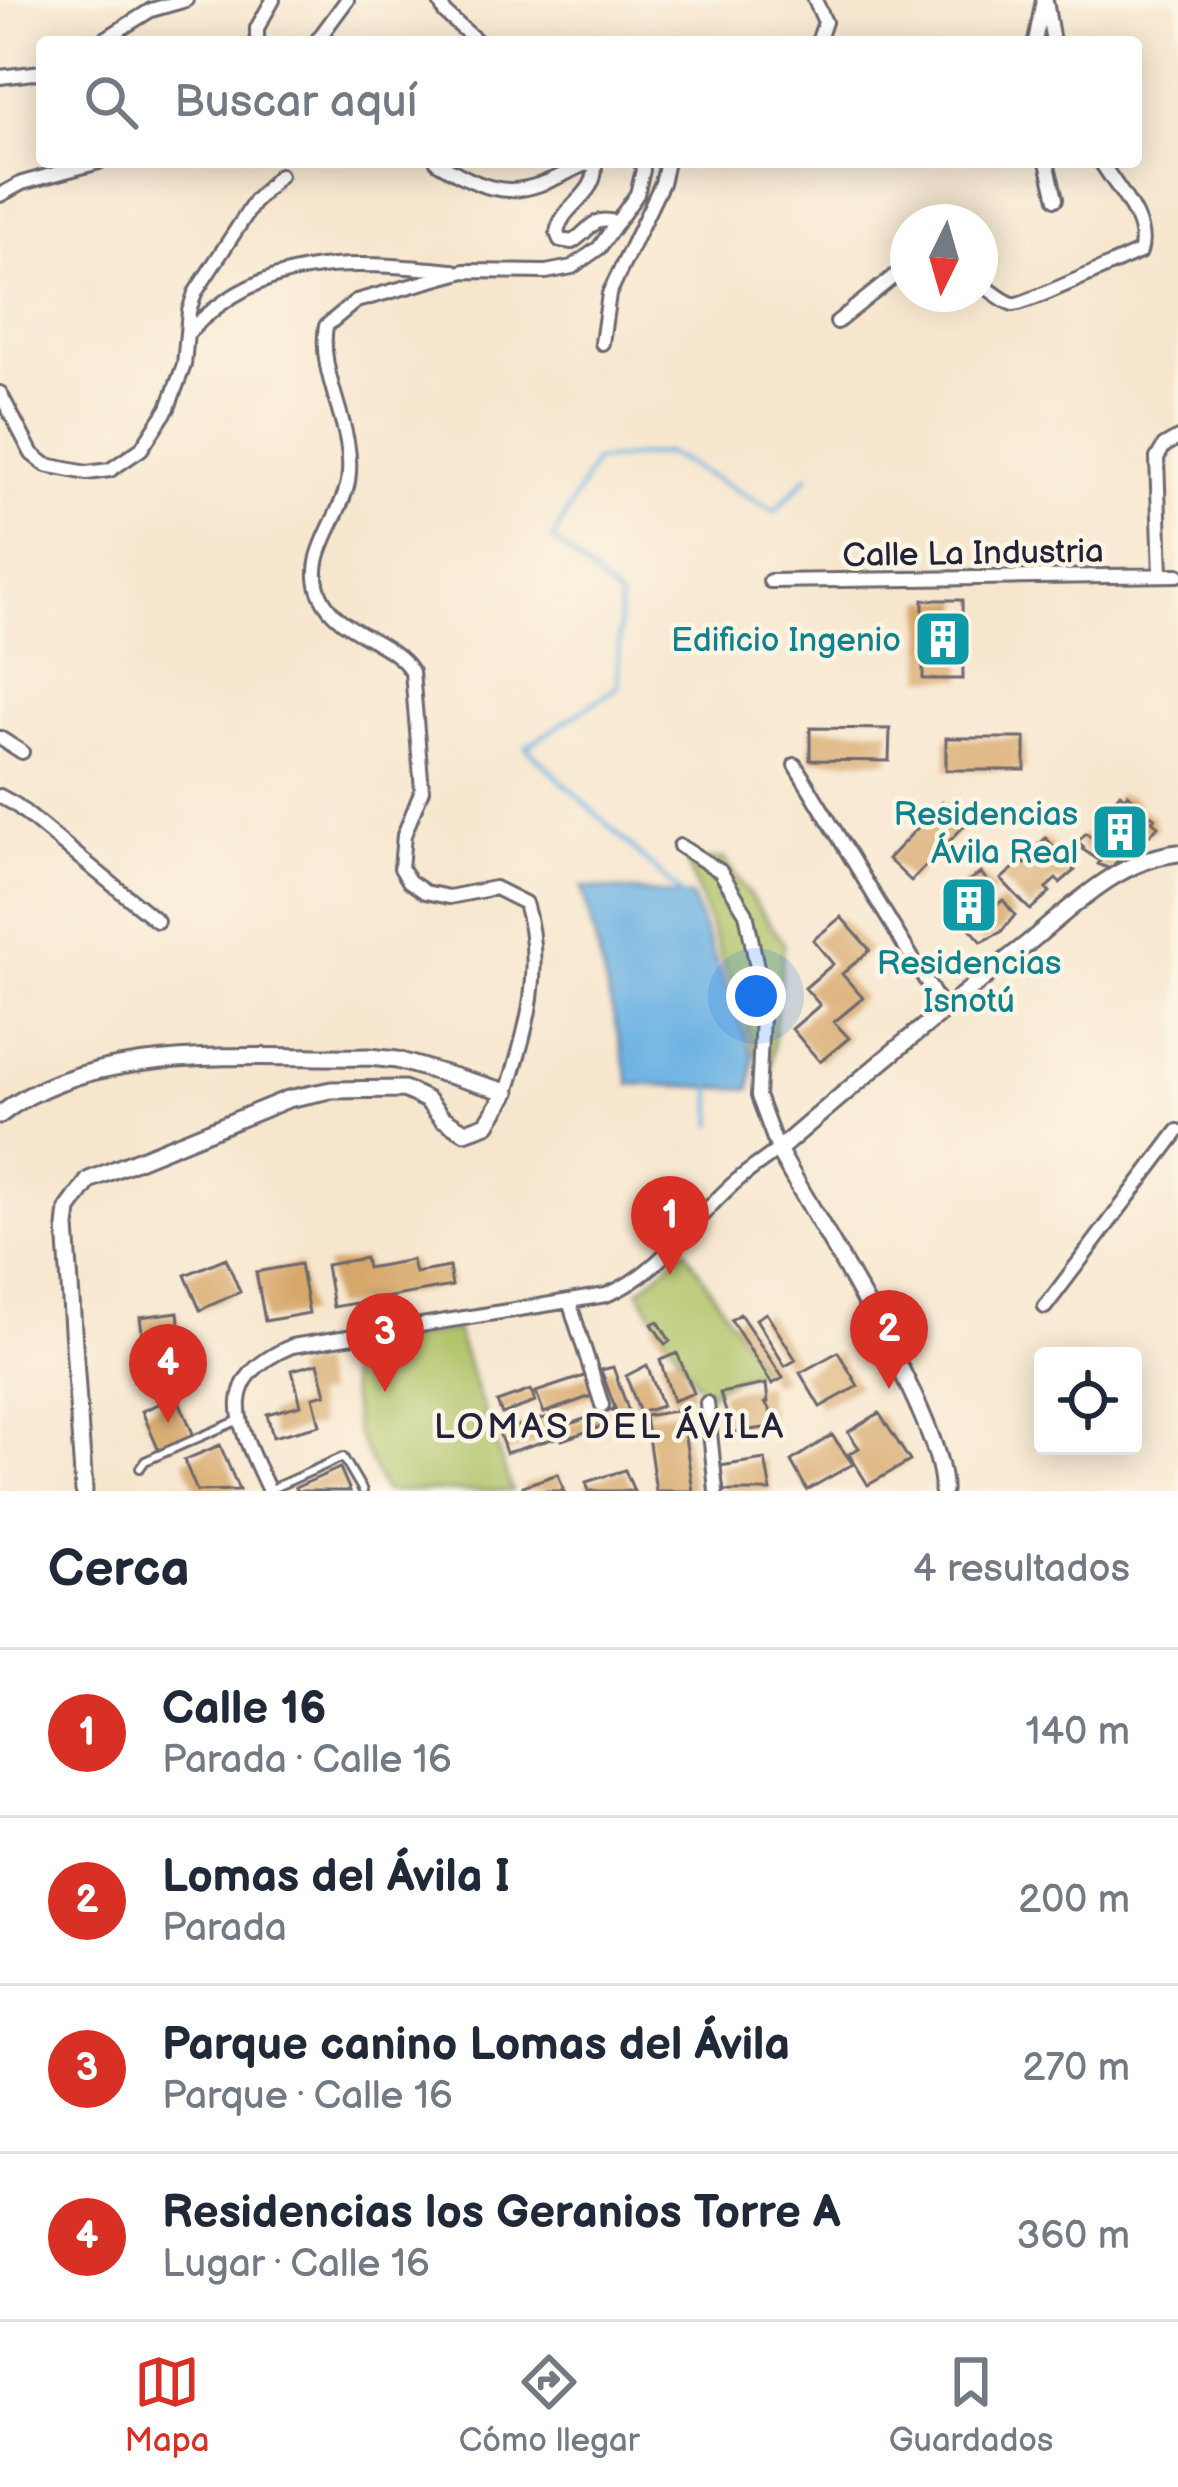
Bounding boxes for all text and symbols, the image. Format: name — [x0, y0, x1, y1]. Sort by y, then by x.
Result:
search box — [36, 36, 1142, 168]
icon: search — [78, 69, 144, 135]
text: Buscar aquí — [174, 75, 417, 130]
north arrow — [890, 204, 998, 312]
street label: Calle La Industria — [842, 532, 1104, 576]
building icon: Edificio Ingenio — [912, 608, 974, 670]
place label: Edificio Ingenio — [671, 621, 901, 661]
place label: Residencias Ávila Real — [894, 795, 1078, 873]
building icon: Residencias Ávila Real — [1089, 801, 1151, 863]
building icon: Residencias Isnotú — [938, 874, 1000, 936]
place label: Residencias Isnotú — [877, 944, 1061, 1022]
your location — [726, 966, 786, 1026]
pin: 1 — [631, 1176, 709, 1275]
pin: 2 — [850, 1290, 928, 1389]
pin: 3 — [346, 1293, 424, 1392]
pin: 4 — [129, 1324, 207, 1423]
map controls — [1034, 1347, 1142, 1455]
button: locate — [1034, 1347, 1142, 1455]
district label: LOMAS DEL ÁVILA — [434, 1405, 786, 1449]
text: Cerca — [48, 1539, 190, 1600]
text: 4 resultados — [913, 1546, 1130, 1593]
text: Calle 16 — [162, 1682, 327, 1737]
text: 1 — [79, 1709, 95, 1756]
text: 140 m — [1025, 1709, 1130, 1756]
text: Parada · Calle 16 — [162, 1737, 452, 1784]
text: Lomas del Ávila I — [162, 1850, 510, 1905]
text: 2 — [75, 1877, 99, 1924]
text: 200 m — [1018, 1877, 1130, 1924]
text: Parada — [162, 1905, 287, 1952]
text: Parque canino Lomas del Ávila — [162, 2018, 790, 2073]
text: 3 — [76, 2045, 98, 2092]
text: 270 m — [1022, 2045, 1130, 2092]
text: Parque · Calle 16 — [162, 2073, 453, 2120]
text: Residencias los Geranios Torre A — [162, 2186, 841, 2241]
text: 4 — [76, 2213, 98, 2260]
text: 360 m — [1016, 2213, 1130, 2260]
text: Lugar · Calle 16 — [162, 2241, 430, 2288]
tab: Mapa — [125, 2349, 210, 2461]
tab: Cómo llegar — [459, 2349, 640, 2461]
tab: Guardados — [889, 2349, 1053, 2461]

